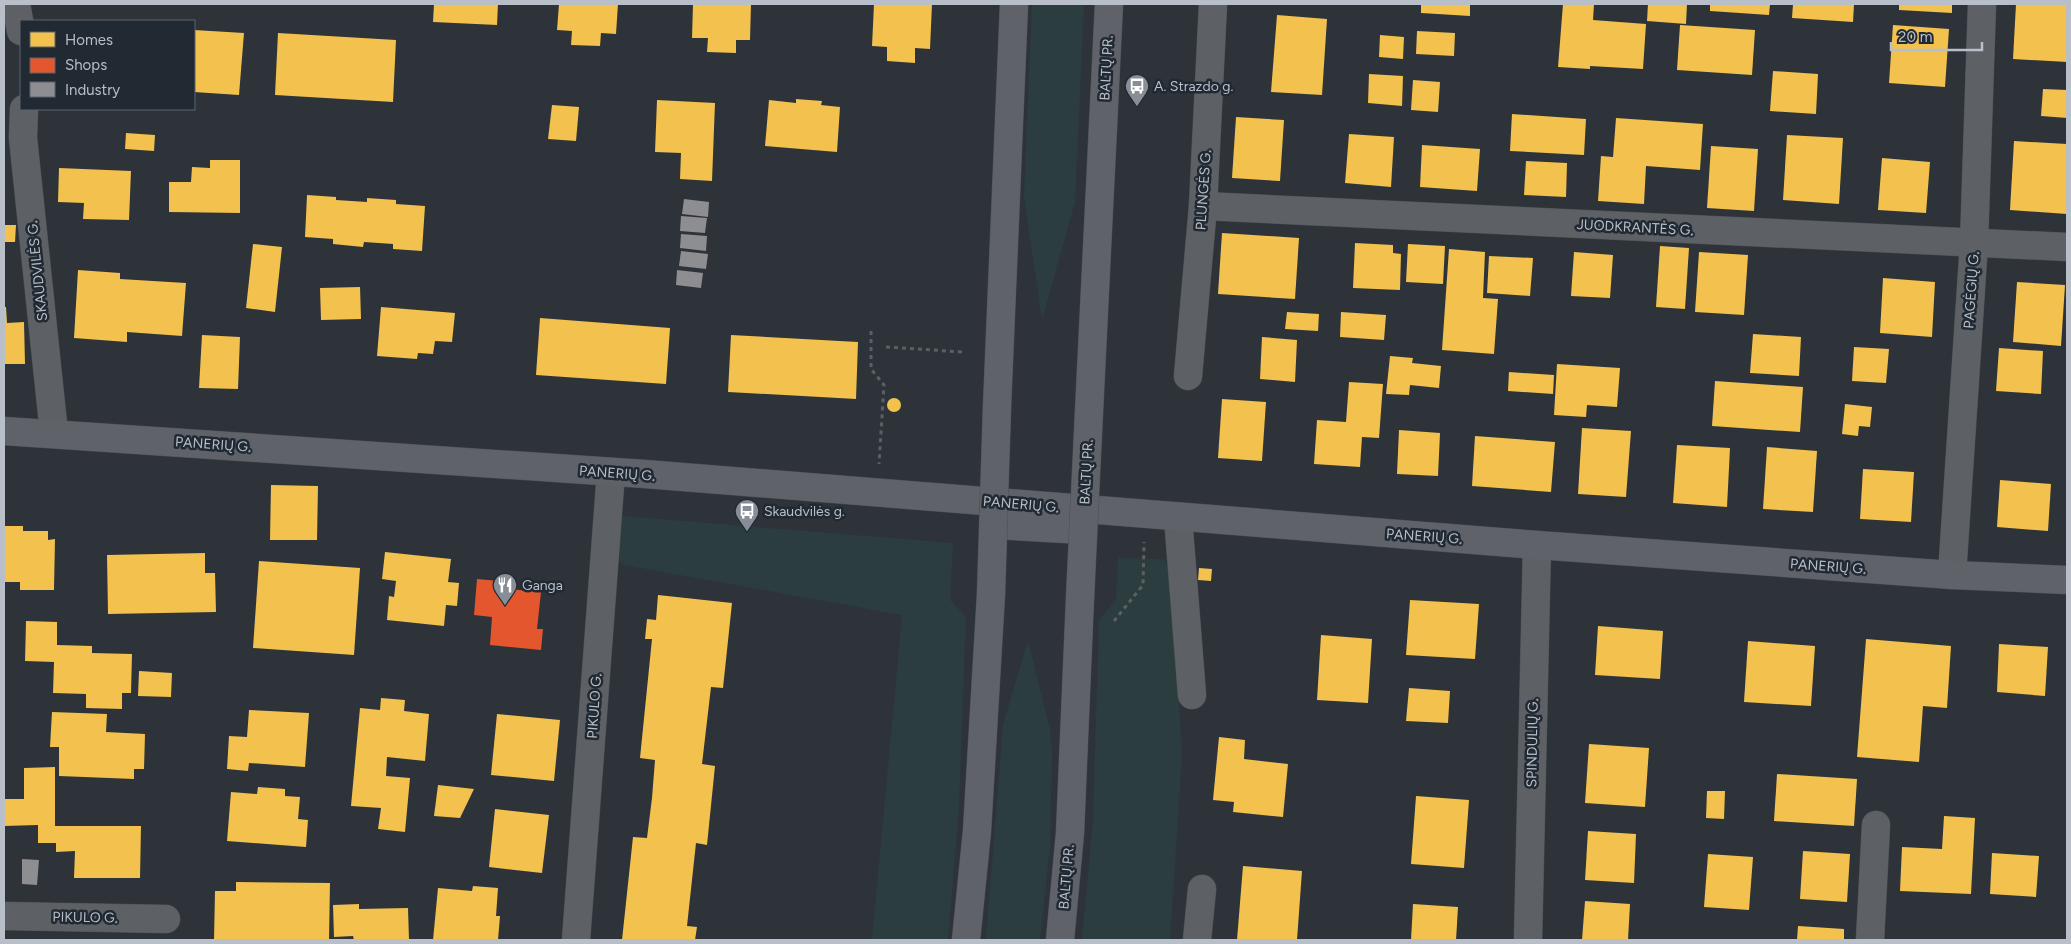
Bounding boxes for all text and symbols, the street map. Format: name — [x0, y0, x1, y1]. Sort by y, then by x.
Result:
legend — [20, 20, 195, 110]
scale bar — [1891, 20, 1982, 52]
text: 20 m — [1898, 28, 1932, 46]
text: Homes — [65, 31, 113, 49]
street label: BALTŲ PR. — [1096, 35, 1117, 101]
text: Shops — [65, 56, 107, 74]
bus stop icon: A. Strazdo g. — [1124, 73, 1150, 107]
place label: A. Strazdo g. — [1154, 78, 1233, 95]
text: Industry — [65, 81, 120, 99]
street label: PLUNGĖS G. — [1192, 149, 1215, 231]
street label: JUODKRANTĖS G. — [1576, 216, 1694, 239]
street label: SKAUDVILĖS G. — [24, 220, 51, 322]
street label: PAGĖGIŲ G. — [1960, 251, 1983, 329]
street label: PANERIŲ G. — [174, 433, 252, 456]
street label: BALTŲ PR. — [1076, 439, 1097, 505]
street label: PANERIŲ G. — [578, 462, 656, 485]
street label: PANERIŲ G. — [982, 493, 1060, 516]
bus stop icon: Skaudvilės g. — [734, 498, 760, 532]
place label: Skaudvilės g. — [764, 503, 845, 520]
street label: PANERIŲ G. — [1385, 525, 1463, 548]
street label: PANERIŲ G. — [1789, 555, 1867, 578]
restaurant icon: Ganga — [492, 572, 518, 606]
place label: Ganga — [522, 577, 563, 594]
street label: PIKULO G. — [584, 673, 605, 739]
street label: SPINDULIŲ G. — [1523, 698, 1542, 788]
street label: BALTŲ PR. — [1055, 844, 1078, 910]
street label: PIKULO G. — [52, 908, 118, 927]

